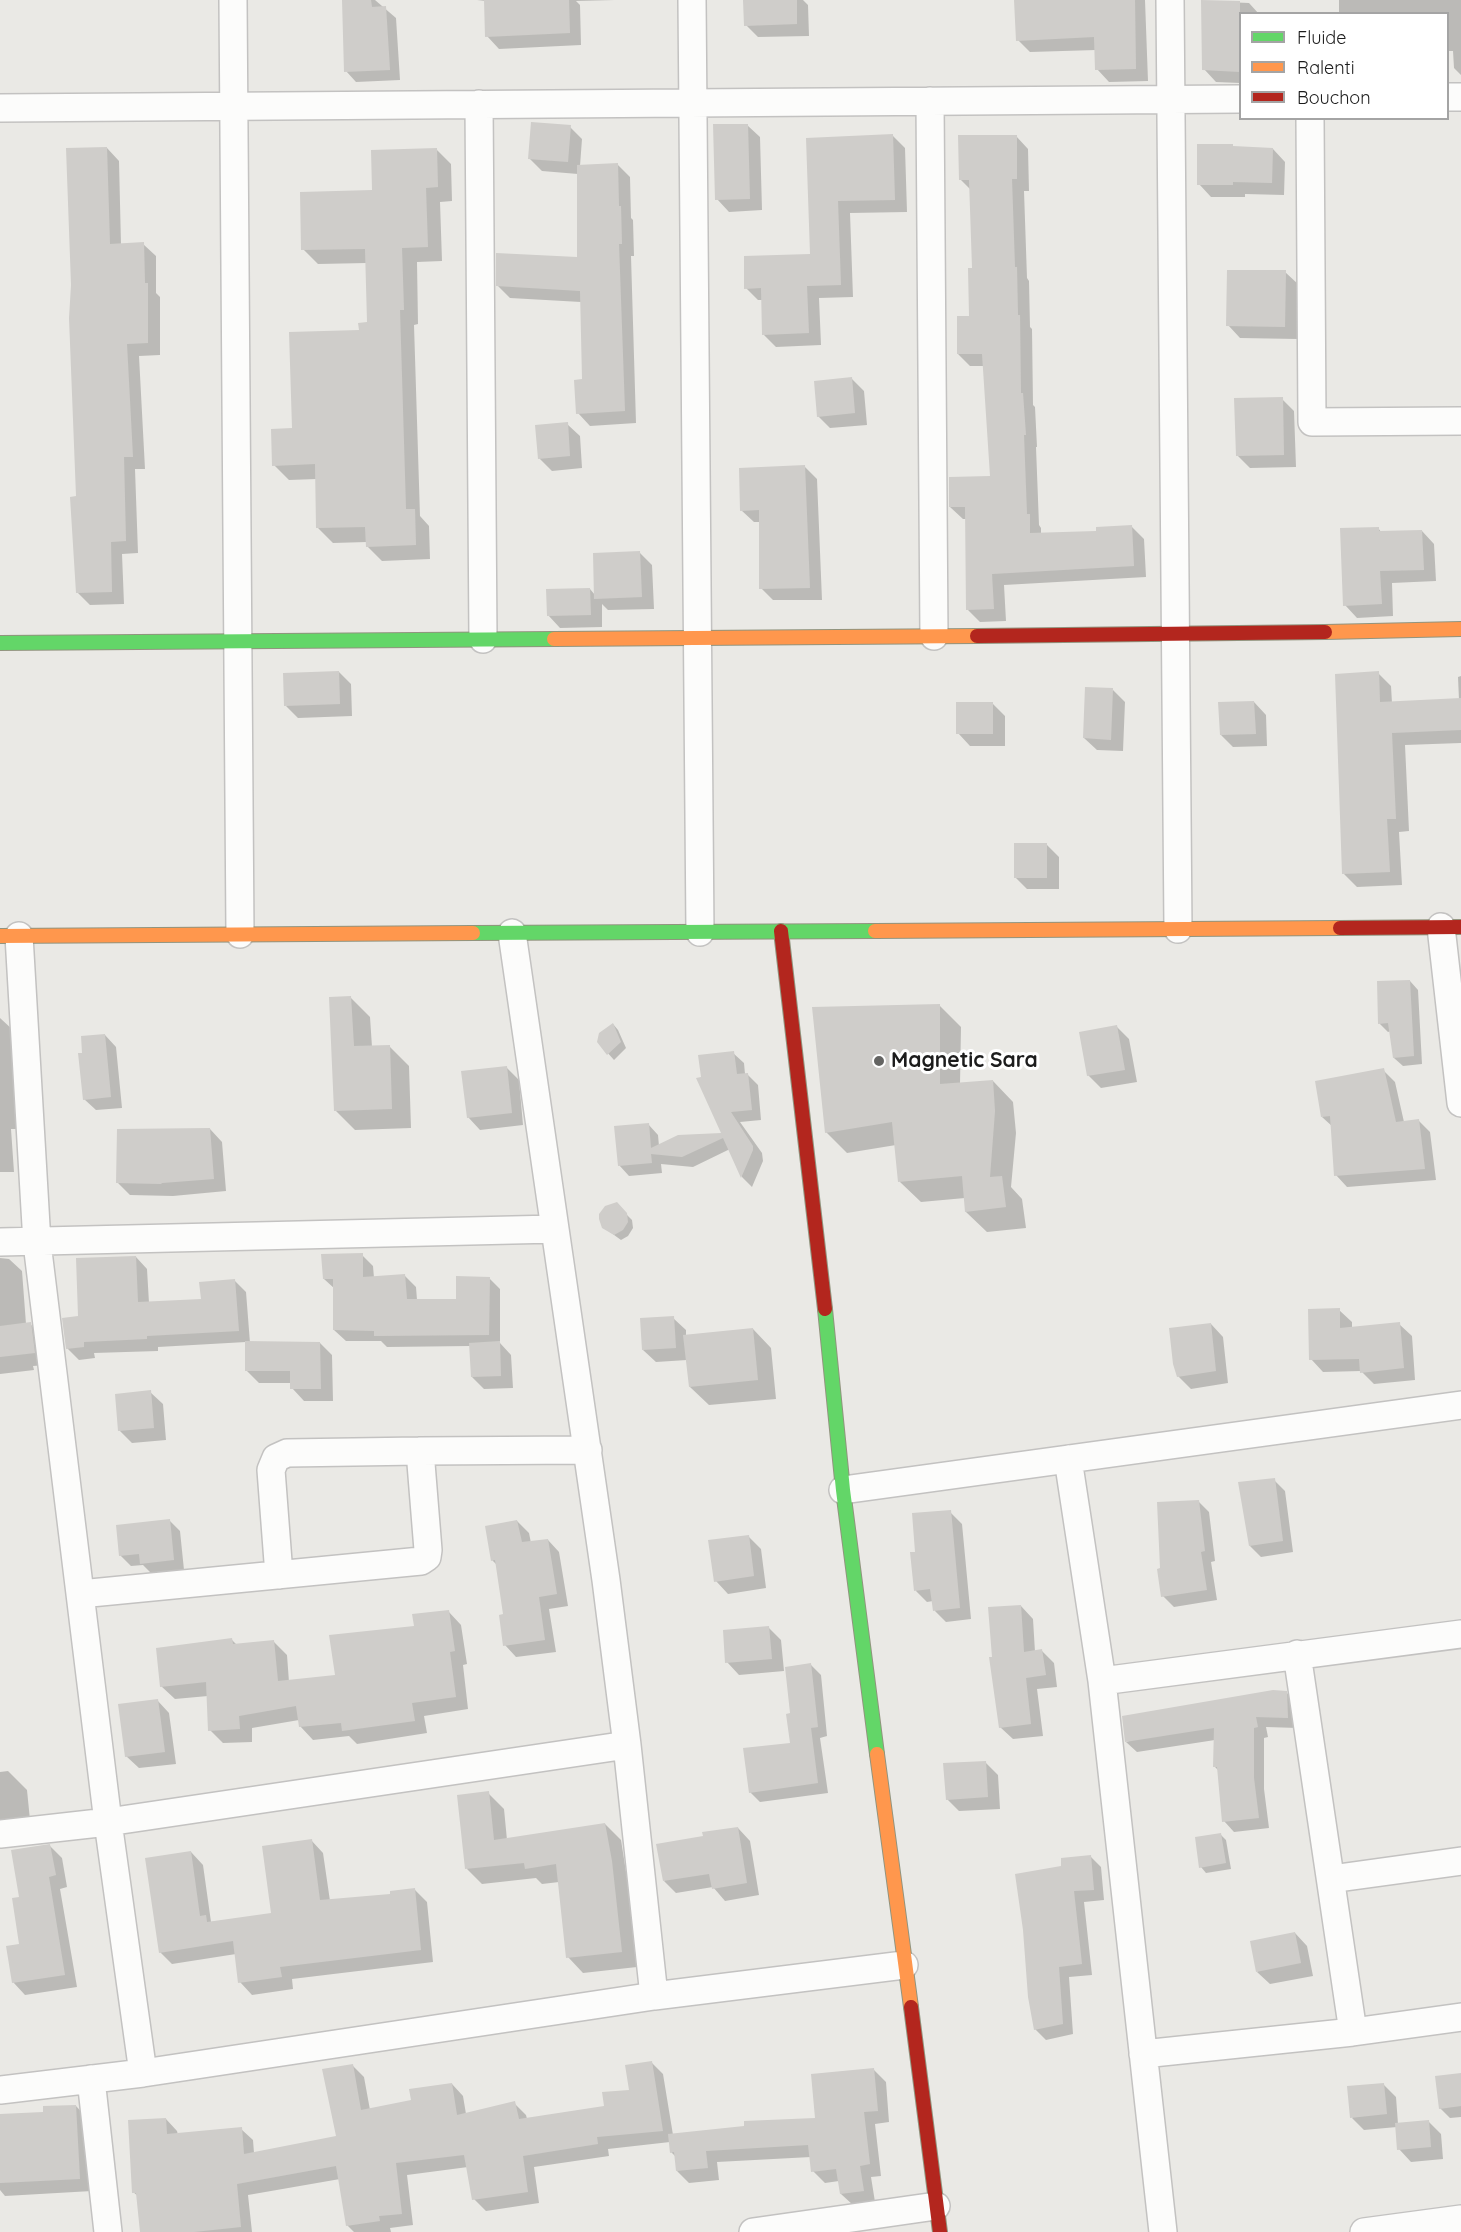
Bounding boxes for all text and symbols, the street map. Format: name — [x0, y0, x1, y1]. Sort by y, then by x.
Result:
legend — [1239, 12, 1449, 120]
text: Fluide — [1297, 26, 1346, 49]
text: Ralenti — [1297, 56, 1355, 79]
text: Bouchon — [1297, 86, 1371, 109]
place label: Magnetic Sara — [891, 1048, 1038, 1074]
marker: Magnetic Sara — [872, 1054, 886, 1068]

